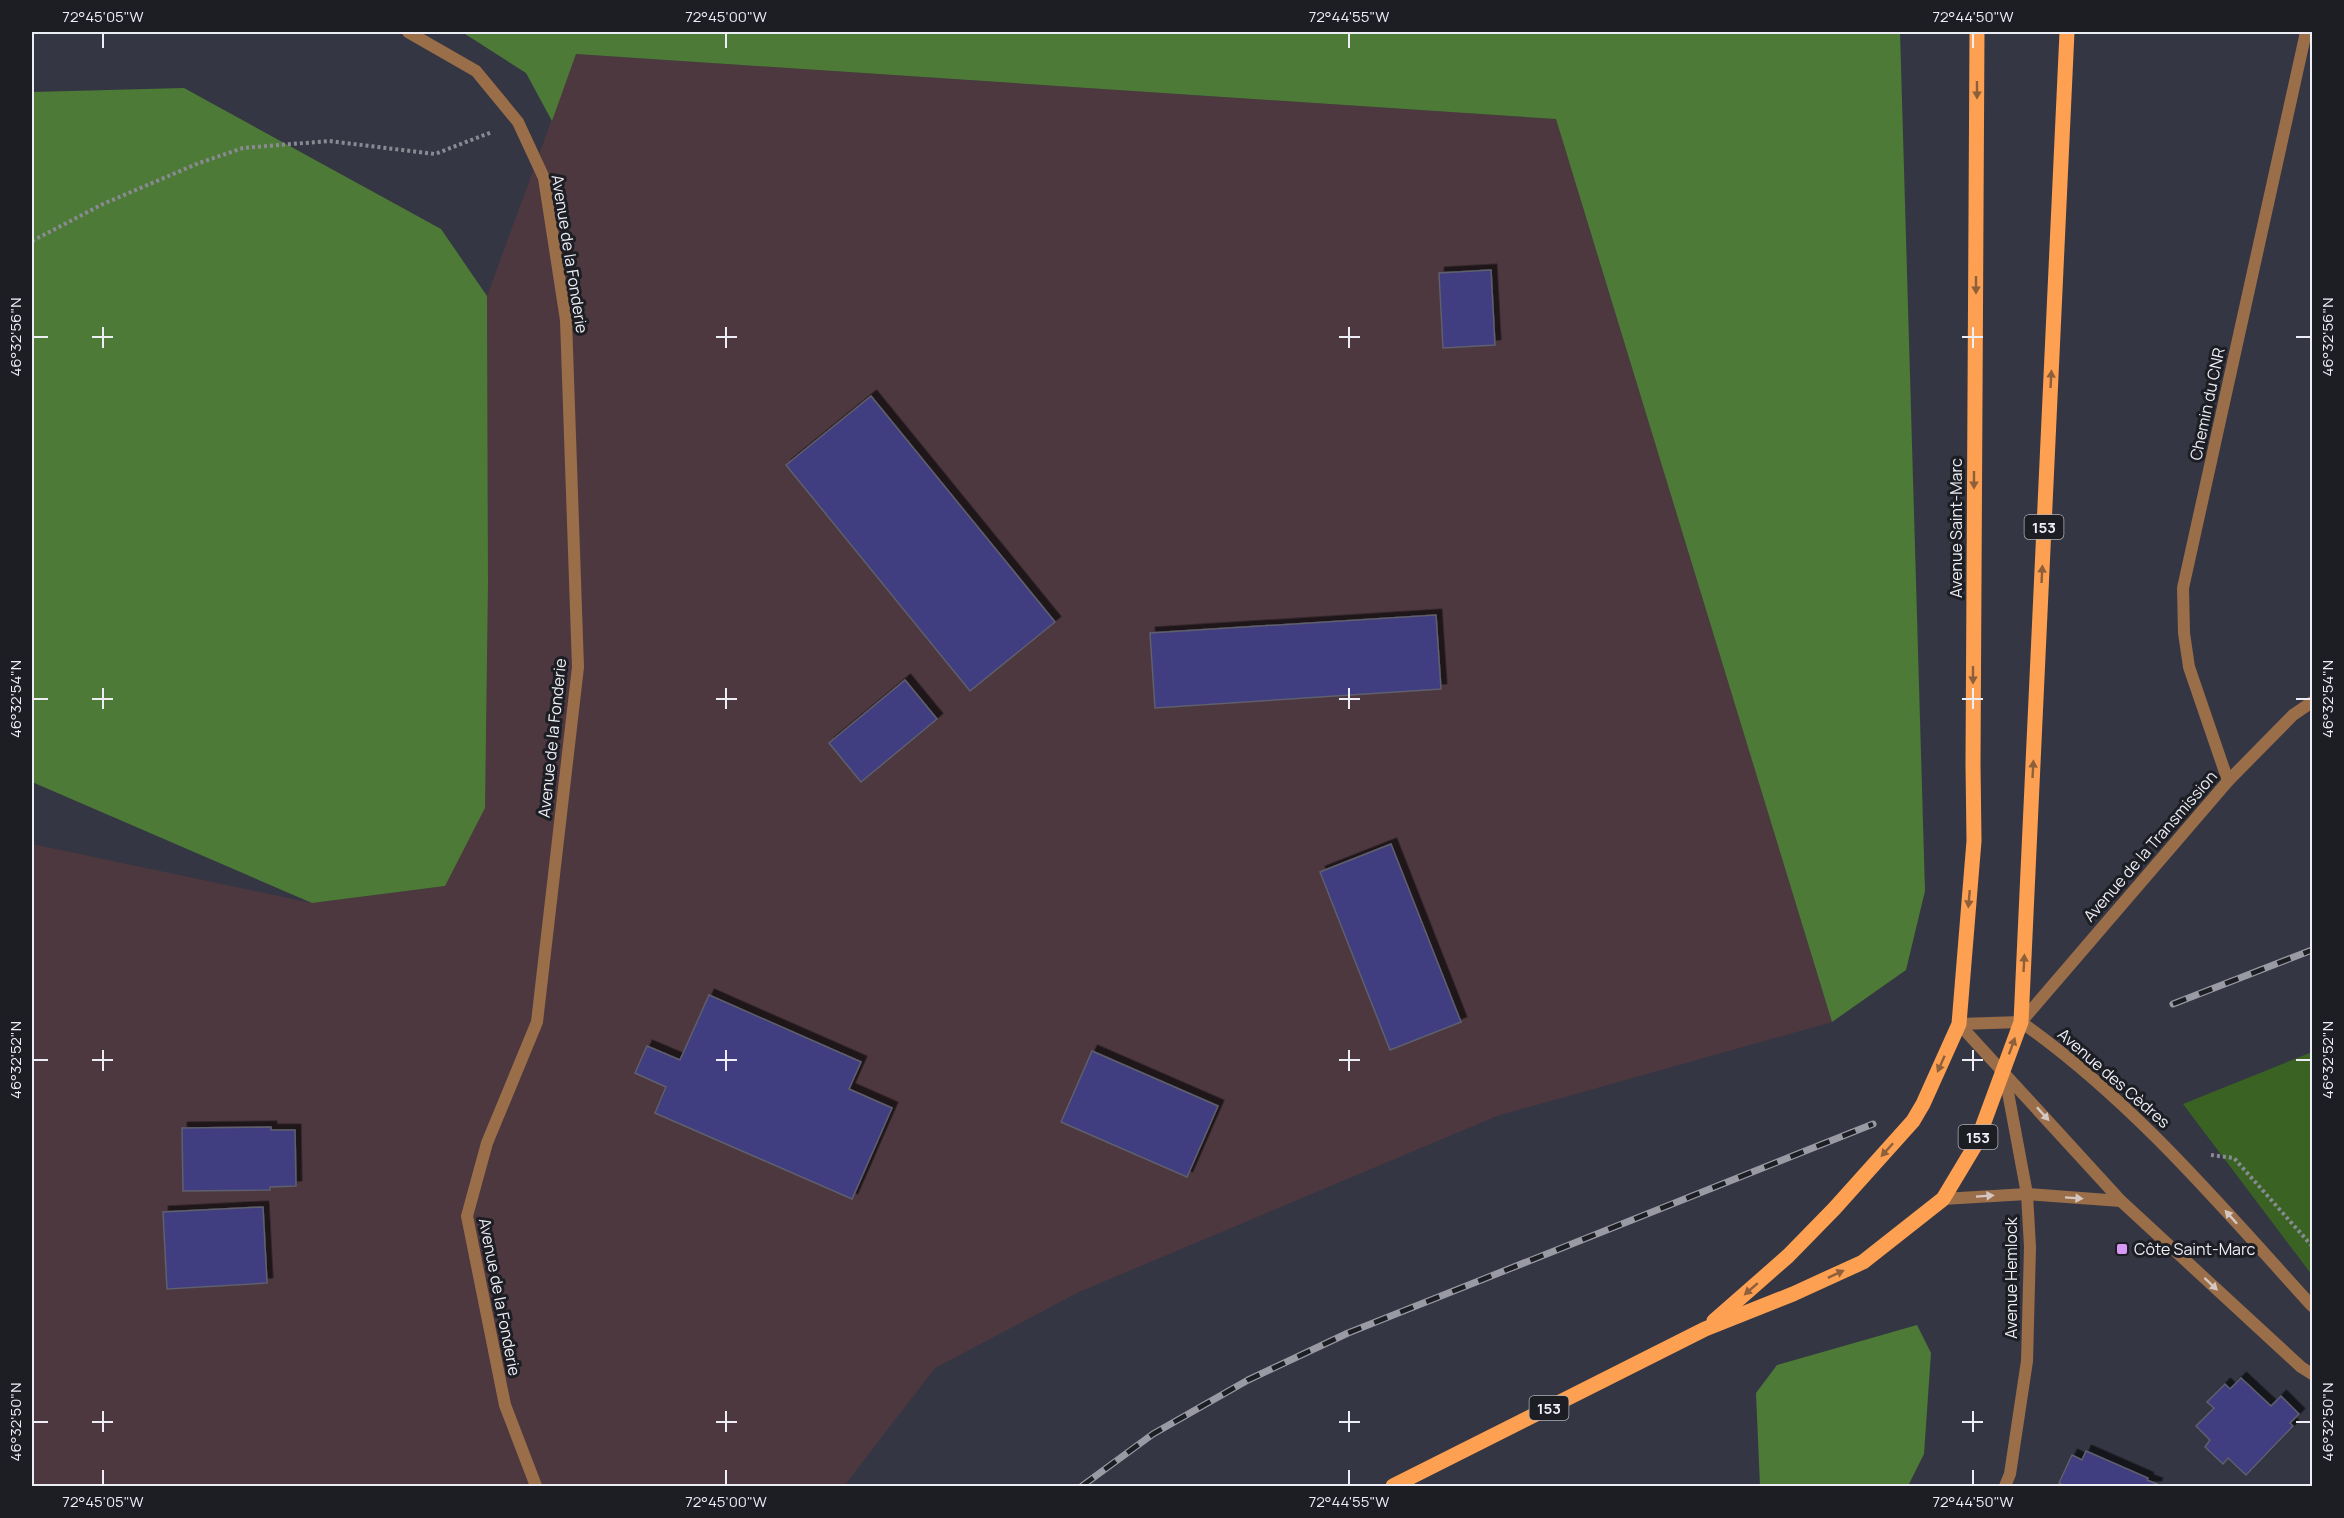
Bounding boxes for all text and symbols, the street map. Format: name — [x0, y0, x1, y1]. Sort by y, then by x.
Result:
text: 72°45'05"W — [62, 6, 144, 27]
text: 72°45'00"W — [685, 6, 767, 27]
text: 72°44'55"W — [1309, 6, 1389, 27]
text: 72°44'50"W — [1932, 6, 2014, 27]
one-way arrow — [1972, 80, 1982, 99]
street label: Avenue de la Fonderie — [547, 173, 593, 335]
one-way arrow — [1971, 275, 1980, 294]
text: 46°32'56"N — [5, 297, 26, 377]
text: 46°32'56"N — [2317, 297, 2338, 377]
street label: Chemin du CNR — [2184, 346, 2230, 462]
one-way arrow — [2047, 369, 2056, 388]
street label: Avenue Saint-Marc — [1945, 458, 1967, 598]
one-way arrow — [1969, 470, 1979, 489]
road number: 153 — [2024, 515, 2064, 539]
one-way arrow — [2038, 564, 2047, 583]
street label: Avenue de la Fonderie — [533, 657, 571, 819]
text: 46°32'54"N — [5, 660, 26, 738]
text: 46°32'54"N — [2317, 660, 2338, 738]
one-way arrow — [1968, 665, 1978, 684]
one-way arrow — [2029, 759, 2038, 778]
street label: Avenue de la Transmission — [2078, 766, 2222, 926]
one-way arrow — [1964, 890, 1974, 909]
one-way arrow — [2020, 954, 2029, 973]
text: 46°32'52"N — [5, 1021, 26, 1099]
text: 46°32'52"N — [2317, 1021, 2338, 1099]
street label: Avenue des Cèdres — [2053, 1023, 2175, 1133]
one-way arrow — [2008, 1037, 2018, 1055]
one-way arrow — [1936, 1055, 1945, 1073]
one-way arrow — [2036, 1106, 2049, 1121]
road number: 153 — [1958, 1125, 1998, 1149]
one-way arrow — [1880, 1142, 1894, 1157]
one-way arrow — [1976, 1191, 1995, 1201]
one-way arrow — [2065, 1193, 2084, 1203]
one-way arrow — [2224, 1209, 2238, 1224]
street label: Avenue de la Fonderie — [474, 1216, 526, 1378]
street label: Avenue Hemlock — [2000, 1216, 2022, 1339]
place label: Côte Saint-Marc — [2134, 1238, 2256, 1260]
marker: Côte Saint-Marc — [2115, 1242, 2129, 1256]
one-way arrow — [1828, 1270, 1845, 1279]
one-way arrow — [2203, 1276, 2217, 1290]
one-way arrow — [1743, 1282, 1759, 1295]
text: 46°32'50"N — [5, 1383, 26, 1461]
text: 46°32'50"N — [2317, 1383, 2338, 1461]
road number: 153 — [1530, 1396, 1568, 1420]
text: 72°45'05"W — [62, 1491, 144, 1512]
text: 72°45'00"W — [685, 1491, 767, 1512]
text: 72°44'55"W — [1309, 1491, 1389, 1512]
text: 72°44'50"W — [1932, 1491, 2014, 1512]

